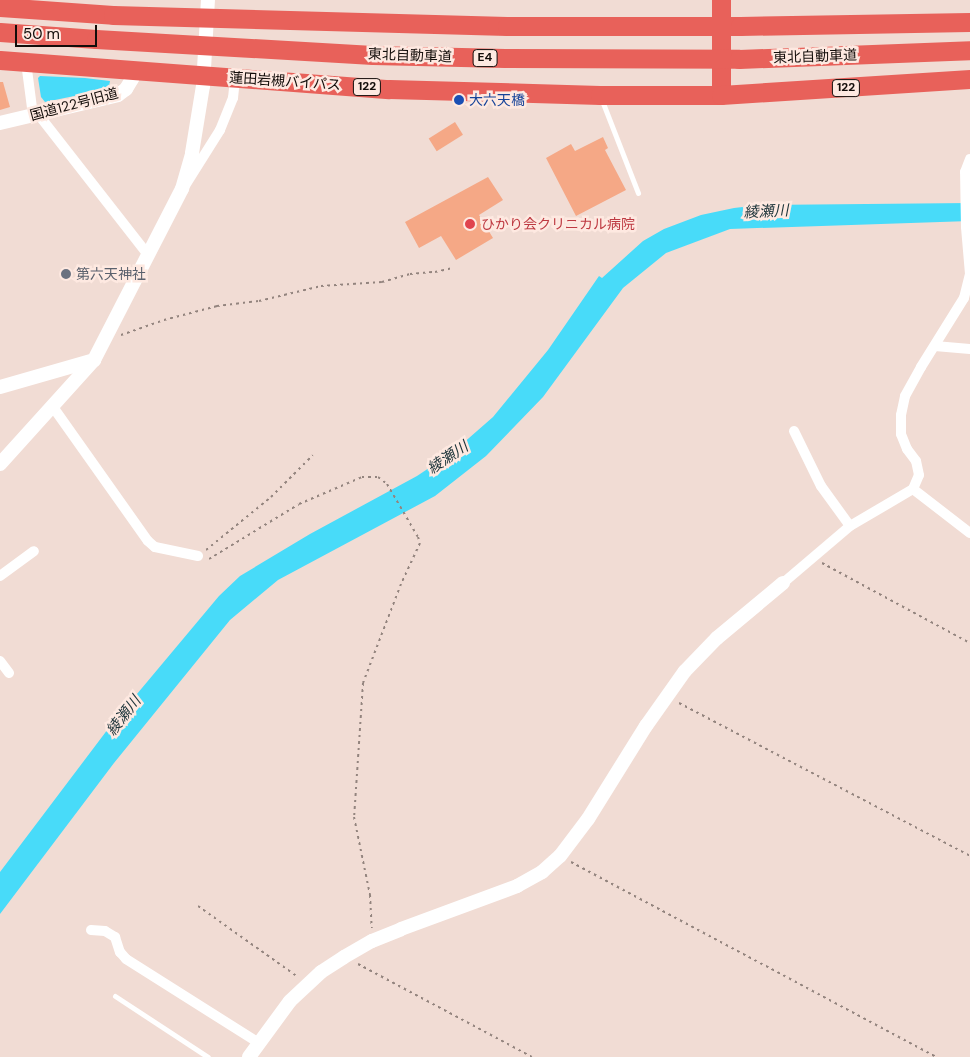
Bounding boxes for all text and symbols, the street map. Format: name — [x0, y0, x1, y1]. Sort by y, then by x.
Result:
scale bar — [18, 15, 100, 47]
text: 50 m — [23, 24, 60, 44]
street label: 東北自動車道 — [368, 45, 452, 65]
street label: 東北自動車道 — [773, 46, 857, 66]
road number: E4 — [472, 48, 498, 68]
street label: 蓮田岩槻バイパス — [229, 69, 341, 93]
road number: 122 — [352, 77, 382, 96]
road number: 122 — [831, 78, 861, 98]
street label: 国道122号旧道 — [28, 84, 120, 124]
place label: 大六天橋 — [469, 92, 525, 108]
marker: 大六天橋 — [453, 94, 465, 106]
water label: 綾瀬川 — [743, 202, 789, 222]
place label: ひかり会クリニカル病院 — [481, 216, 635, 232]
marker: ひかり会クリニカル病院 — [463, 217, 477, 231]
place label: 第六天神社 — [76, 266, 146, 282]
marker: 第六天神社 — [60, 268, 72, 280]
water label: 綾瀬川 — [424, 438, 472, 478]
water label: 綾瀬川 — [103, 693, 145, 739]

